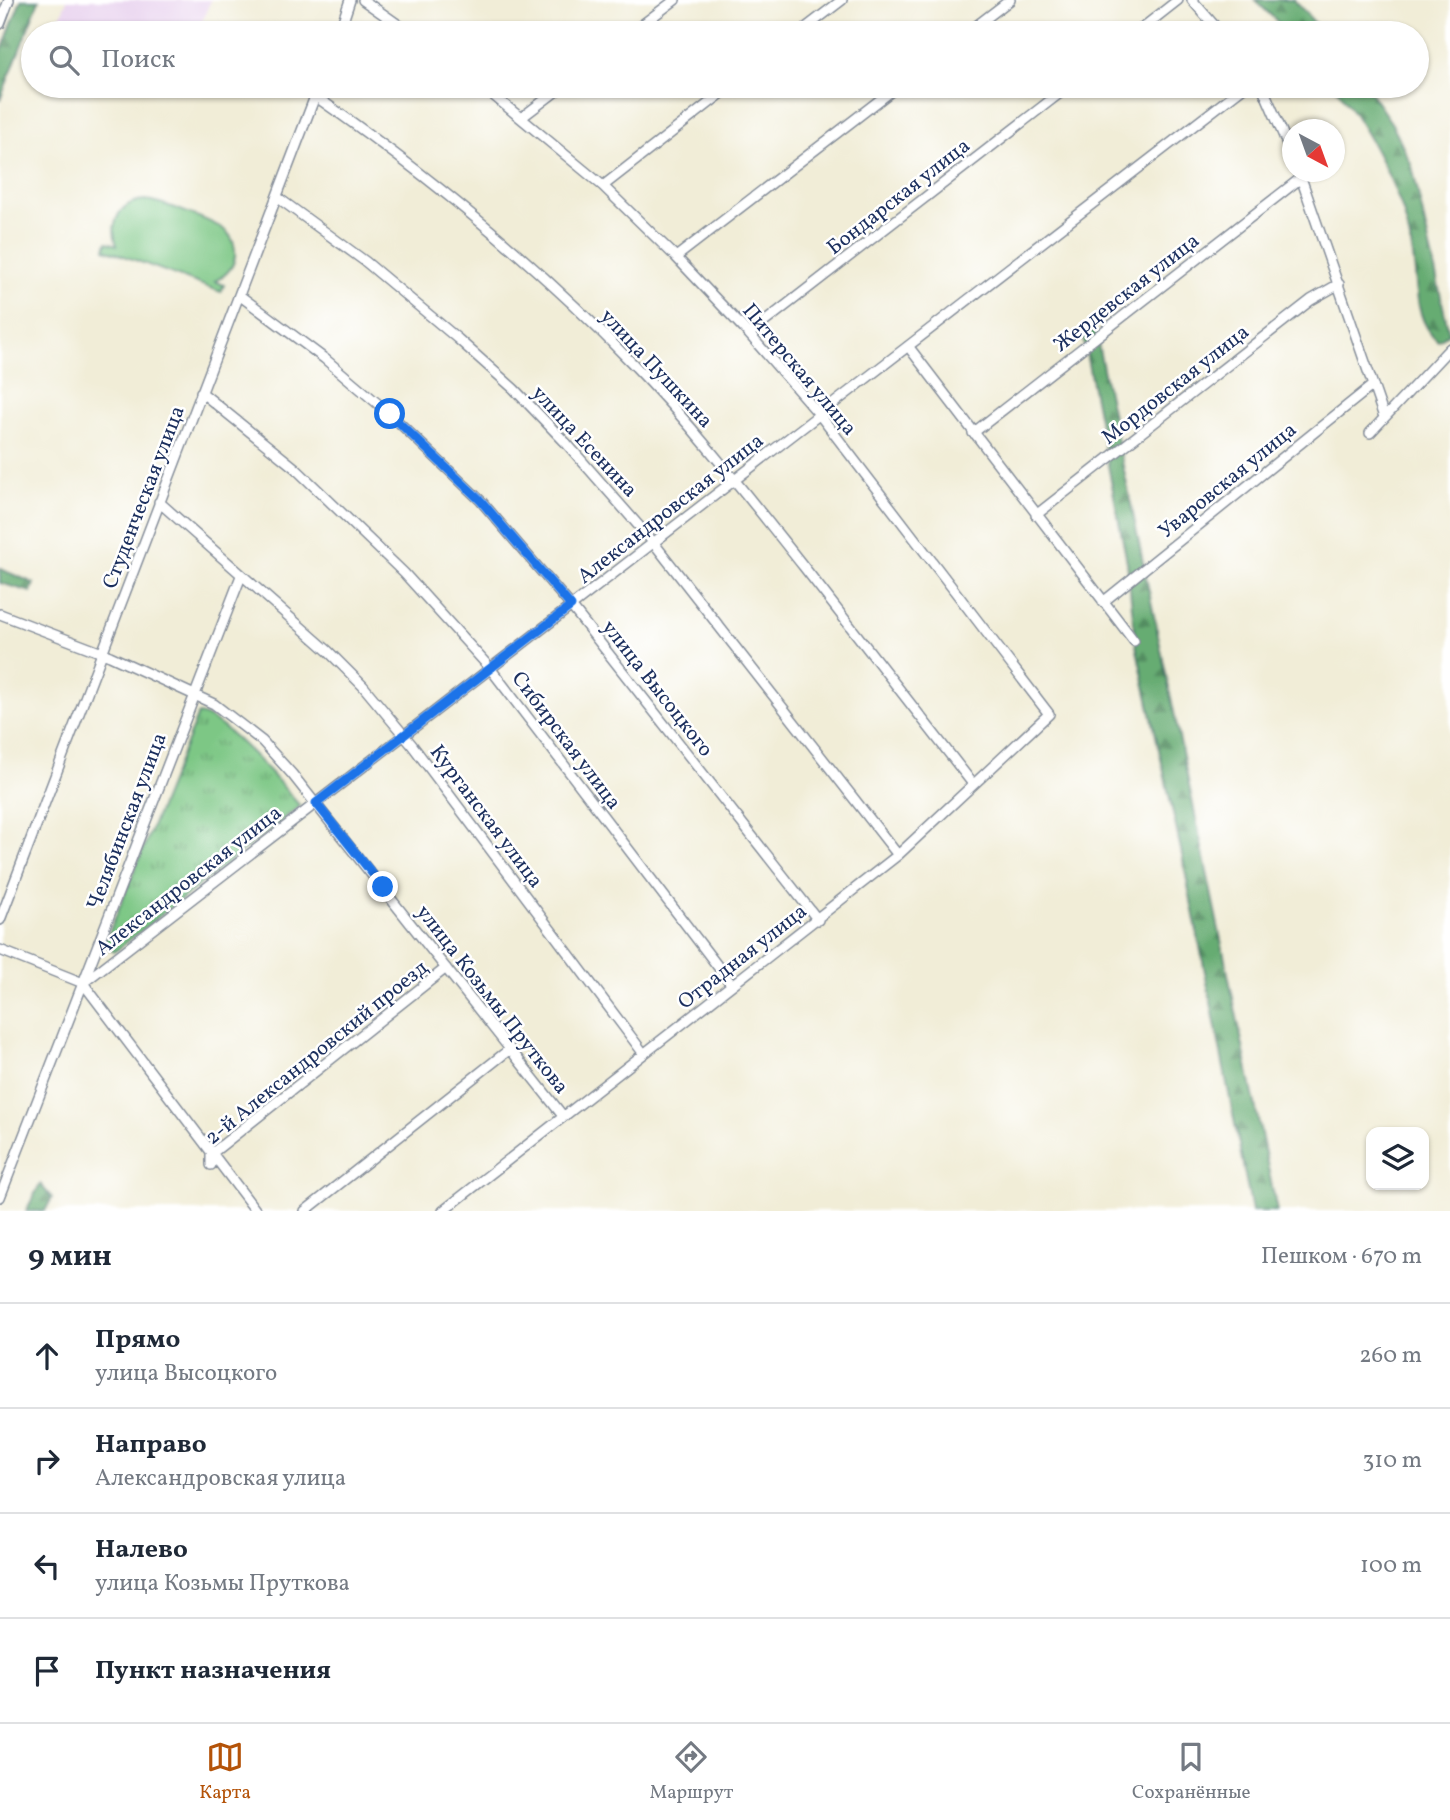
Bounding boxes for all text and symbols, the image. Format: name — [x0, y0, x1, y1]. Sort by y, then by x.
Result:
search box — [21, 21, 1429, 98]
icon: search — [45, 41, 83, 79]
text: Поиск — [101, 42, 175, 78]
north arrow — [1282, 119, 1345, 182]
street label: Бондарская улица — [821, 132, 977, 262]
street label: Жердевская улица — [1048, 227, 1206, 359]
street label: Питерская улица — [735, 298, 863, 442]
street label: улица Пушкина — [593, 303, 719, 435]
street label: Мордовская улица — [1096, 318, 1256, 452]
street label: улица Есенина — [524, 380, 643, 504]
route start — [374, 398, 405, 429]
street label: Студенческая улица — [96, 402, 193, 593]
street label: Уваровская улица — [1153, 416, 1303, 546]
street label: Александровская улица — [572, 427, 770, 591]
street label: улица Высоцкого — [594, 614, 719, 763]
street label: Сибирская улица — [504, 666, 627, 816]
street label: Челябинская улица — [80, 729, 175, 914]
street label: Курганская улица — [422, 739, 549, 895]
street label: Александровская улица — [90, 799, 288, 963]
route end — [367, 871, 398, 902]
street label: Отрадная улица — [672, 898, 814, 1017]
street label: улица Козьмы Пруткова — [409, 899, 575, 1101]
street label: 2-й Александровский проезд — [199, 954, 435, 1152]
map controls — [1366, 1127, 1429, 1190]
button: layers — [1366, 1127, 1429, 1190]
text: 9 мин — [28, 1236, 112, 1278]
text: Пешком · 670 m — [1261, 1241, 1422, 1273]
text: Прямо — [95, 1322, 180, 1358]
icon: ahead — [28, 1337, 66, 1375]
text: 260 m — [1359, 1340, 1422, 1372]
text: улица Высоцкого — [95, 1358, 277, 1390]
text: Направо — [95, 1427, 207, 1463]
icon: right — [28, 1442, 66, 1480]
text: 310 m — [1362, 1445, 1422, 1477]
text: Александровская улица — [95, 1463, 346, 1495]
text: Налево — [95, 1532, 188, 1568]
icon: left — [28, 1547, 66, 1585]
text: 100 m — [1360, 1550, 1422, 1582]
text: улица Козьмы Пруткова — [95, 1568, 350, 1600]
icon: arrive — [28, 1652, 66, 1690]
text: Пункт назначения — [95, 1653, 331, 1689]
tab: Карта — [199, 1738, 251, 1806]
tab: Маршрут — [650, 1738, 733, 1806]
tab: Сохранённые — [1132, 1738, 1251, 1806]

